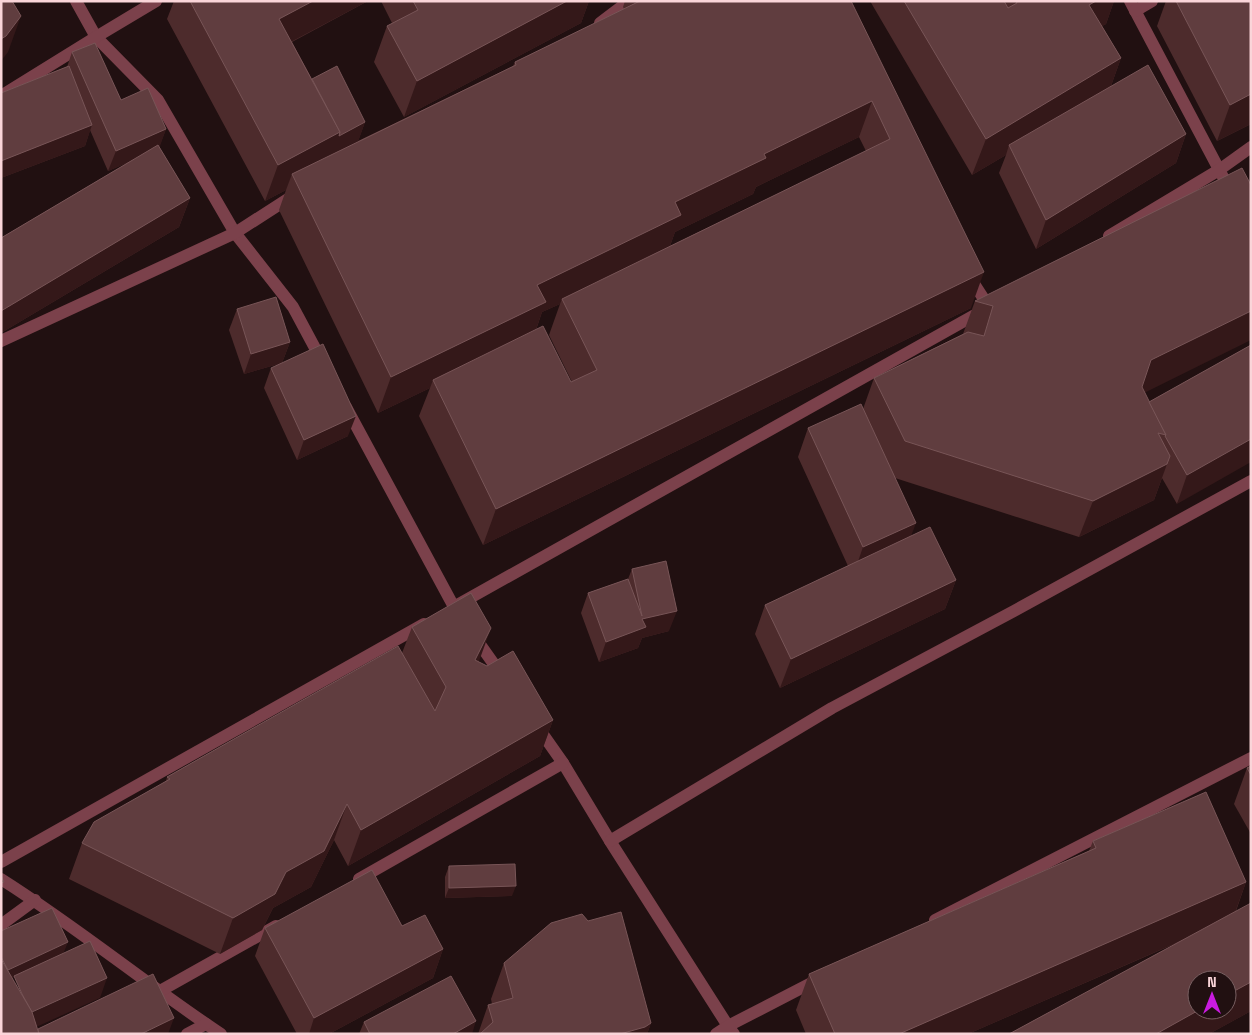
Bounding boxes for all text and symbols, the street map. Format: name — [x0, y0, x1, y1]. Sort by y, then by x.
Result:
north arrow — [1187, 970, 1237, 1020]
text: N — [1207, 973, 1217, 991]

